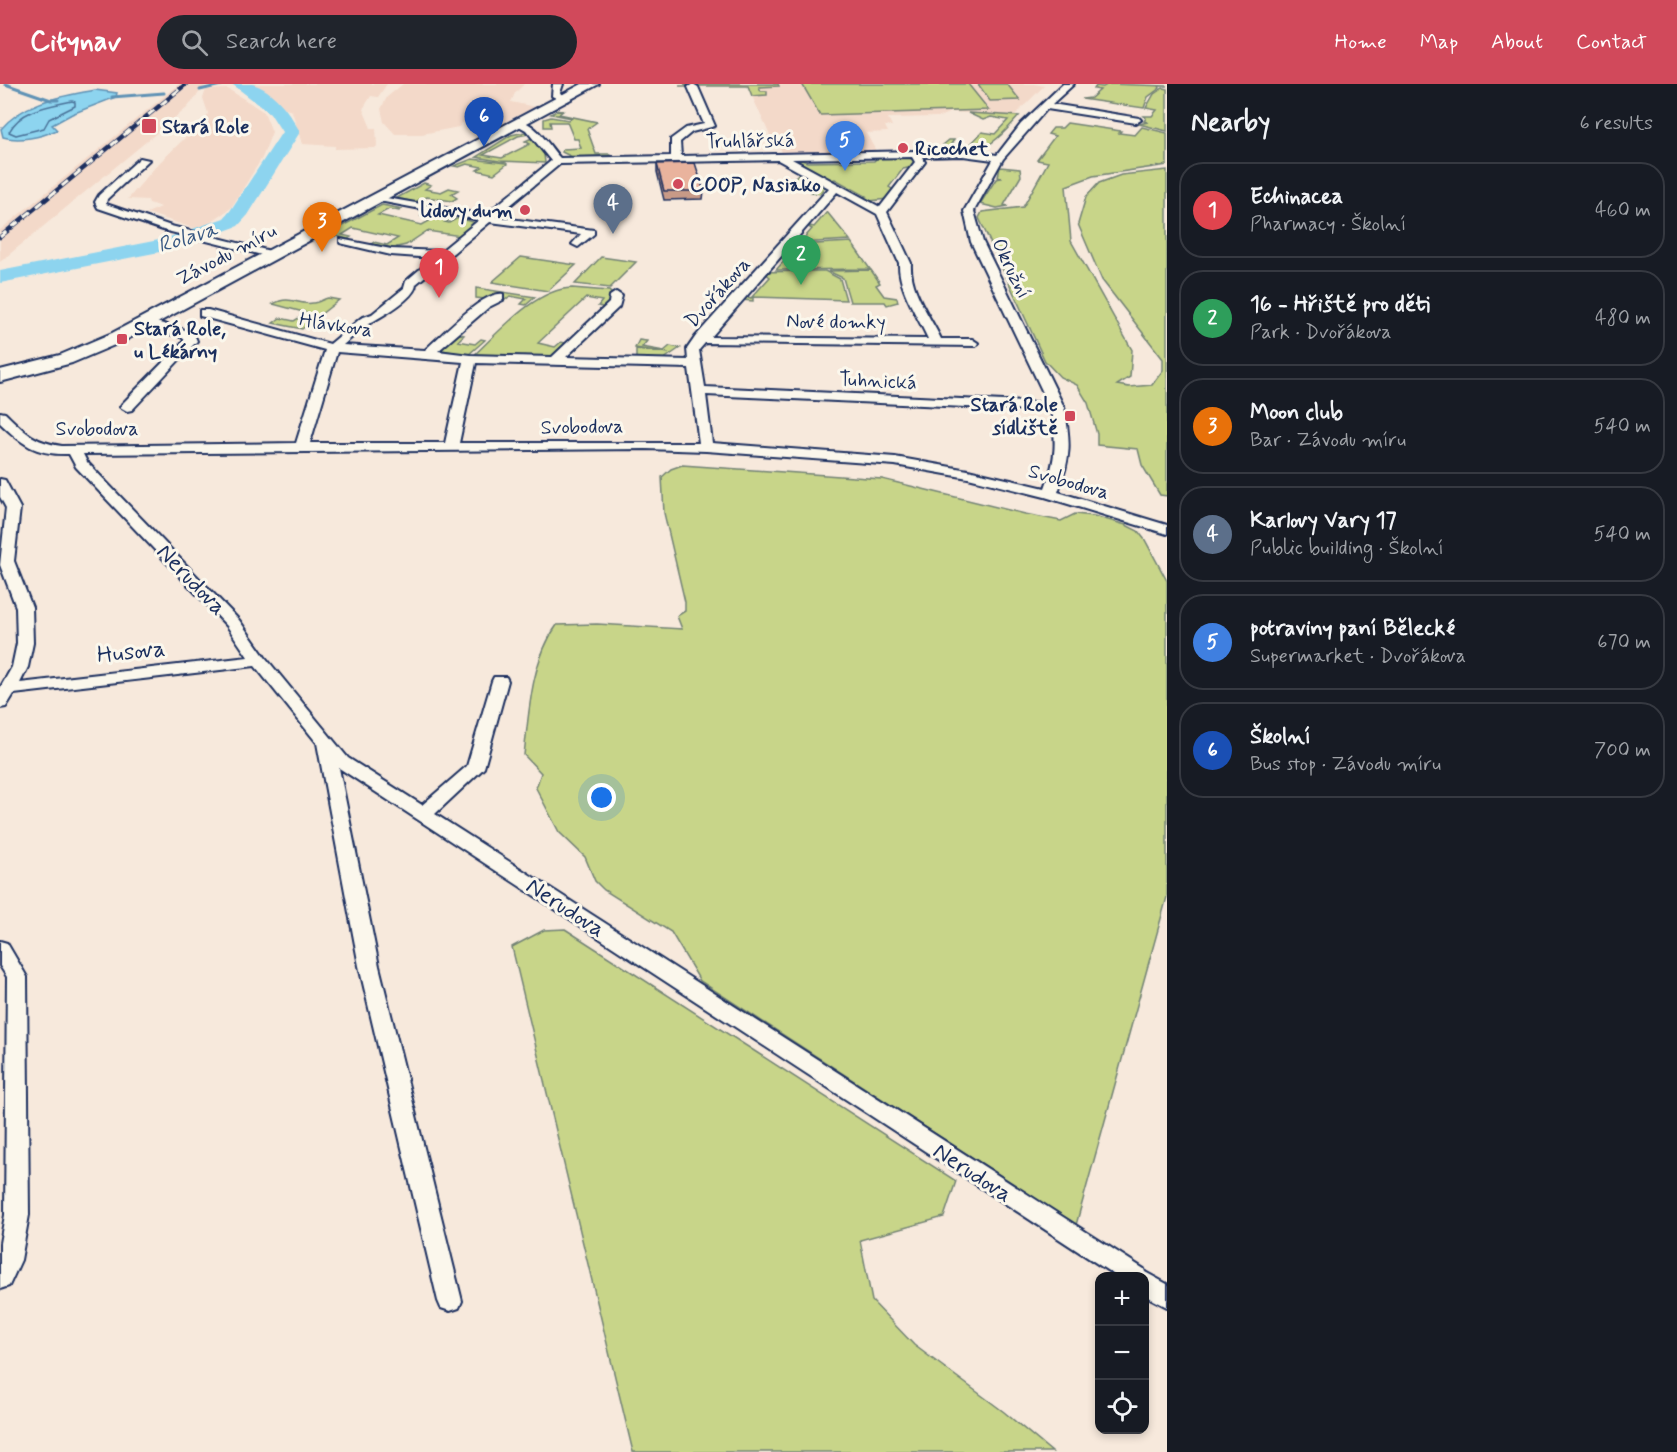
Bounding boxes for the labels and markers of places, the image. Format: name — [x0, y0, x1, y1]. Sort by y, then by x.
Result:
pin: 6 — [464, 98, 504, 147]
place label: Stará Role — [162, 114, 249, 141]
marker: Stará Role — [140, 117, 158, 135]
pin: 5 — [826, 122, 864, 171]
place label: Ricochet — [915, 136, 990, 163]
marker: Ricochet — [896, 141, 910, 155]
place label: COOP, Nasiako — [690, 172, 821, 199]
marker: COOP, Nasiako — [671, 177, 685, 191]
pin: 4 — [594, 184, 632, 234]
place label: lidovy dum — [421, 198, 513, 225]
pin: 3 — [302, 202, 342, 252]
marker: lidovy dum — [518, 203, 532, 217]
pin: 2 — [782, 236, 820, 285]
pin: 1 — [420, 248, 458, 298]
place label: Stará Role, u Lékárny — [134, 316, 226, 366]
marker: Stará Role, u Lékárny — [115, 332, 129, 346]
place label: Stará Role sídliště — [971, 392, 1058, 442]
marker: Stará Role sídliště — [1063, 409, 1077, 423]

